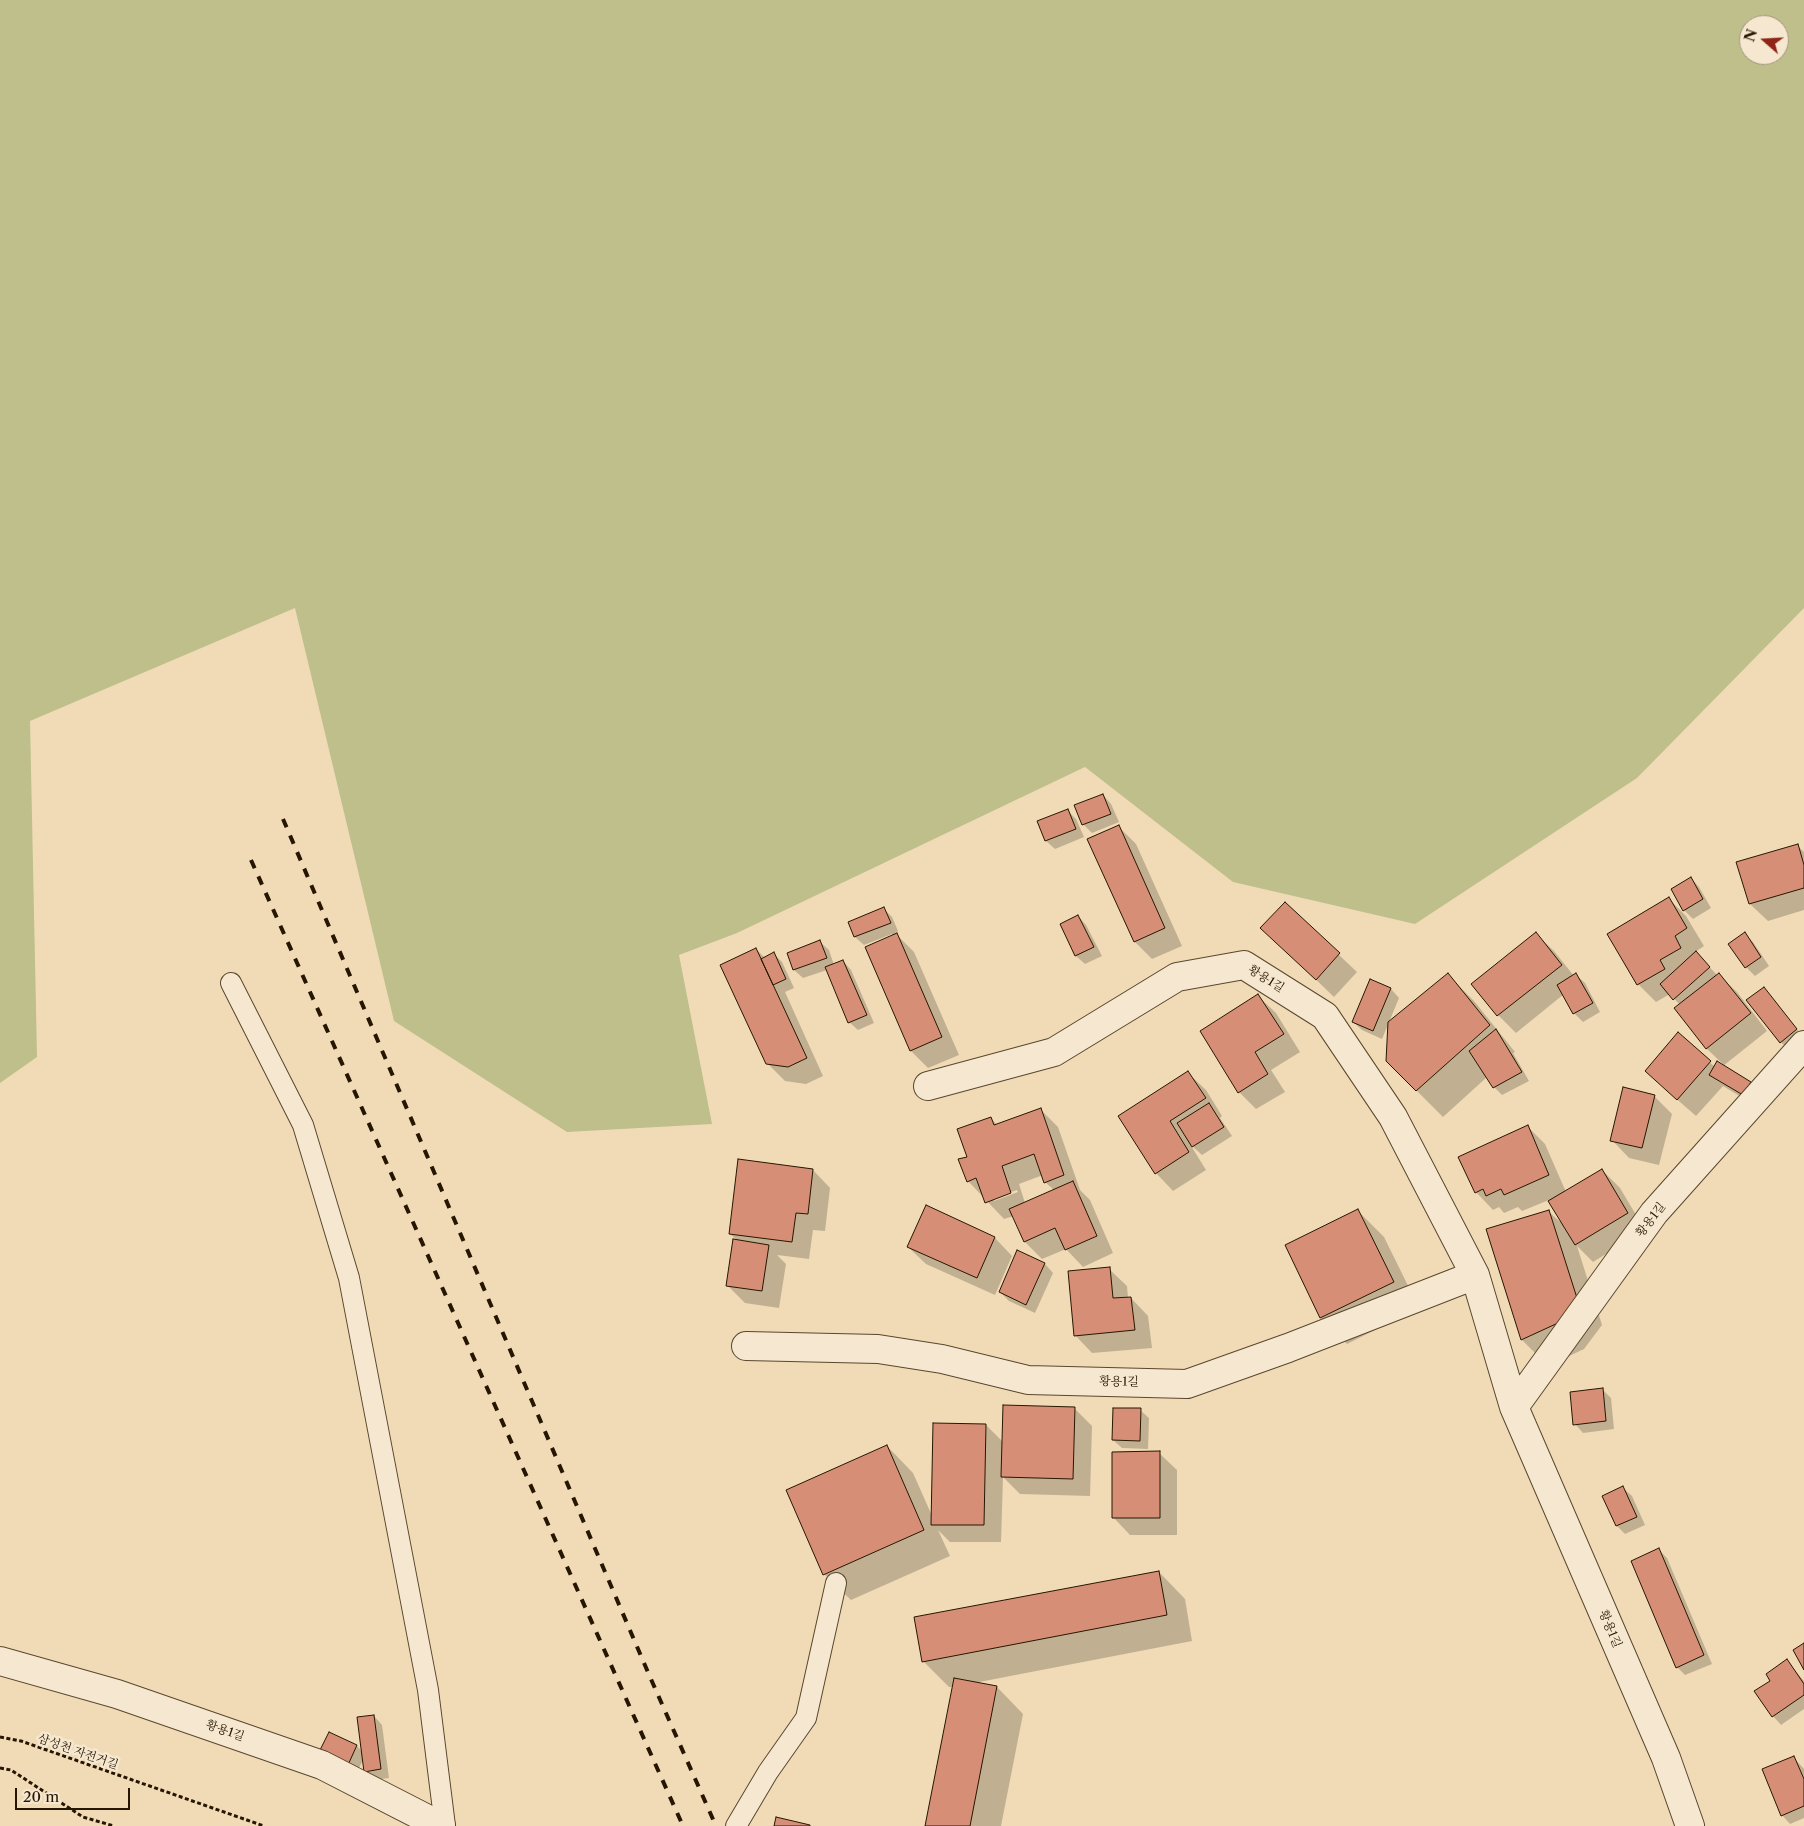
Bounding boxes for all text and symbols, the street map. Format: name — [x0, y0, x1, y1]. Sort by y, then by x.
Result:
north arrow — [1739, 15, 1789, 65]
text: N — [1740, 27, 1761, 44]
street label: 황용1길 — [1245, 962, 1287, 996]
street label: 황용1길 — [1633, 1200, 1669, 1240]
street label: 황용1길 — [1099, 1374, 1139, 1390]
street label: 황용1길 — [1596, 1608, 1624, 1650]
street label: 황용1길 — [204, 1718, 246, 1744]
street label: 삼성천 자전거길 — [36, 1731, 120, 1773]
scale bar — [18, 1778, 132, 1810]
text: 20 m — [23, 1787, 59, 1806]

